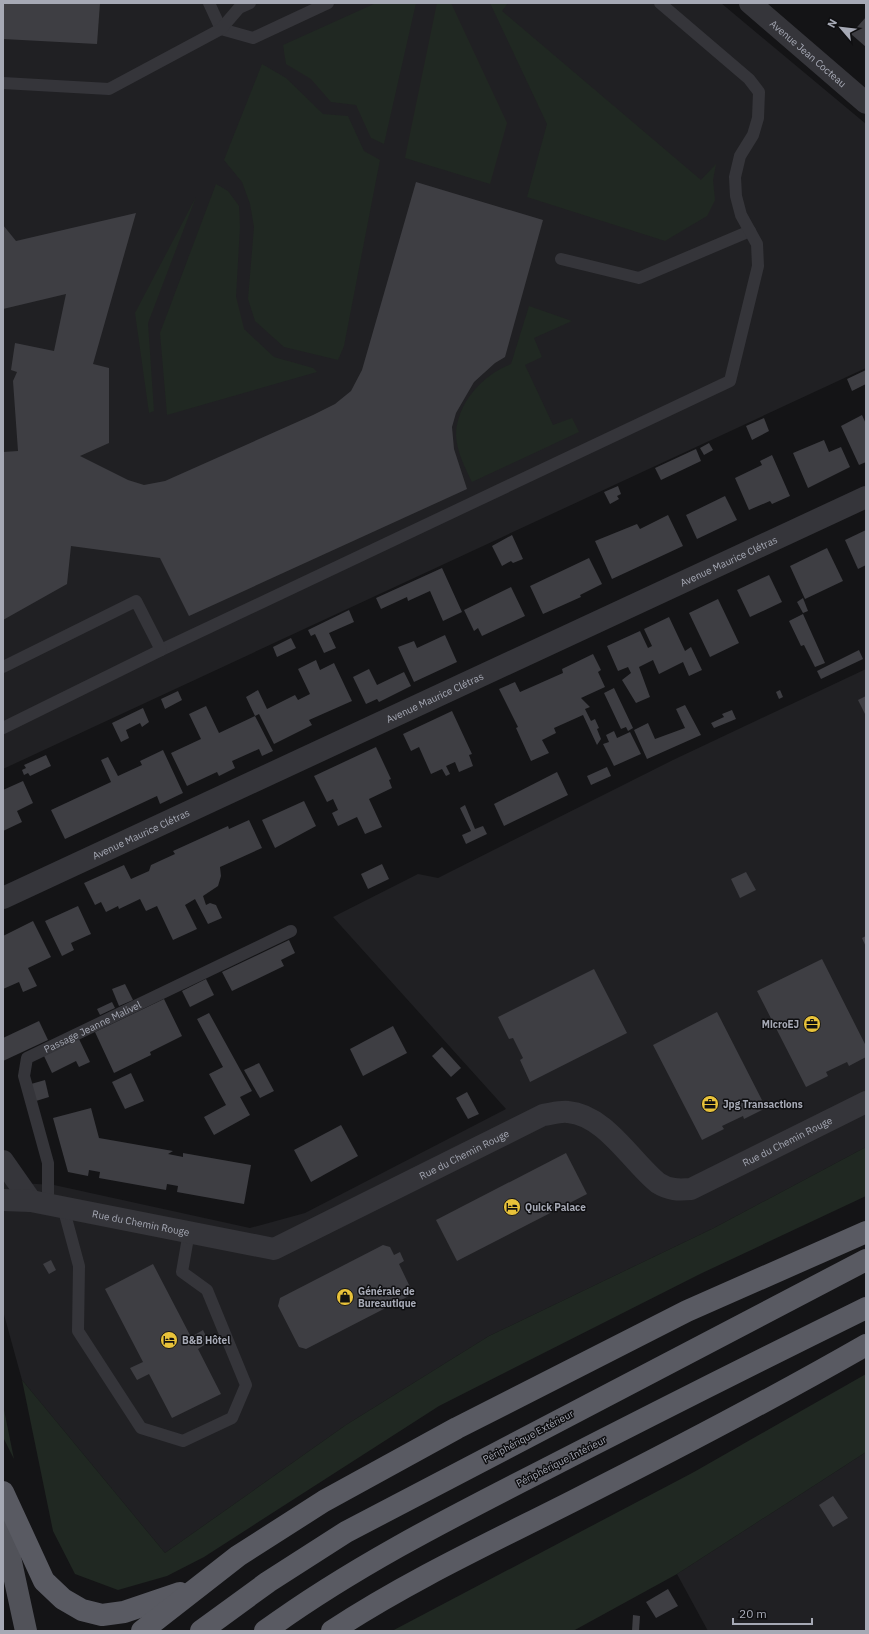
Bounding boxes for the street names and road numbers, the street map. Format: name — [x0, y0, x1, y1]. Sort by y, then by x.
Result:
street label: Avenue Jean Cocteau — [767, 17, 849, 90]
street label: Avenue Maurice Clétras — [678, 533, 780, 590]
street label: Avenue Maurice Clétras — [384, 670, 486, 726]
street label: Avenue Maurice Clétras — [90, 806, 192, 863]
street label: Passage Jeanne Malivel — [42, 998, 144, 1056]
street label: Rue du Chemin Rouge — [740, 1114, 835, 1169]
street label: Rue du Chemin Rouge — [417, 1127, 512, 1183]
street label: Rue du Chemin Rouge — [91, 1207, 191, 1239]
street label: Périphérique Extérieur — [481, 1407, 576, 1466]
street label: Périphérique Intérieur — [514, 1433, 609, 1490]

